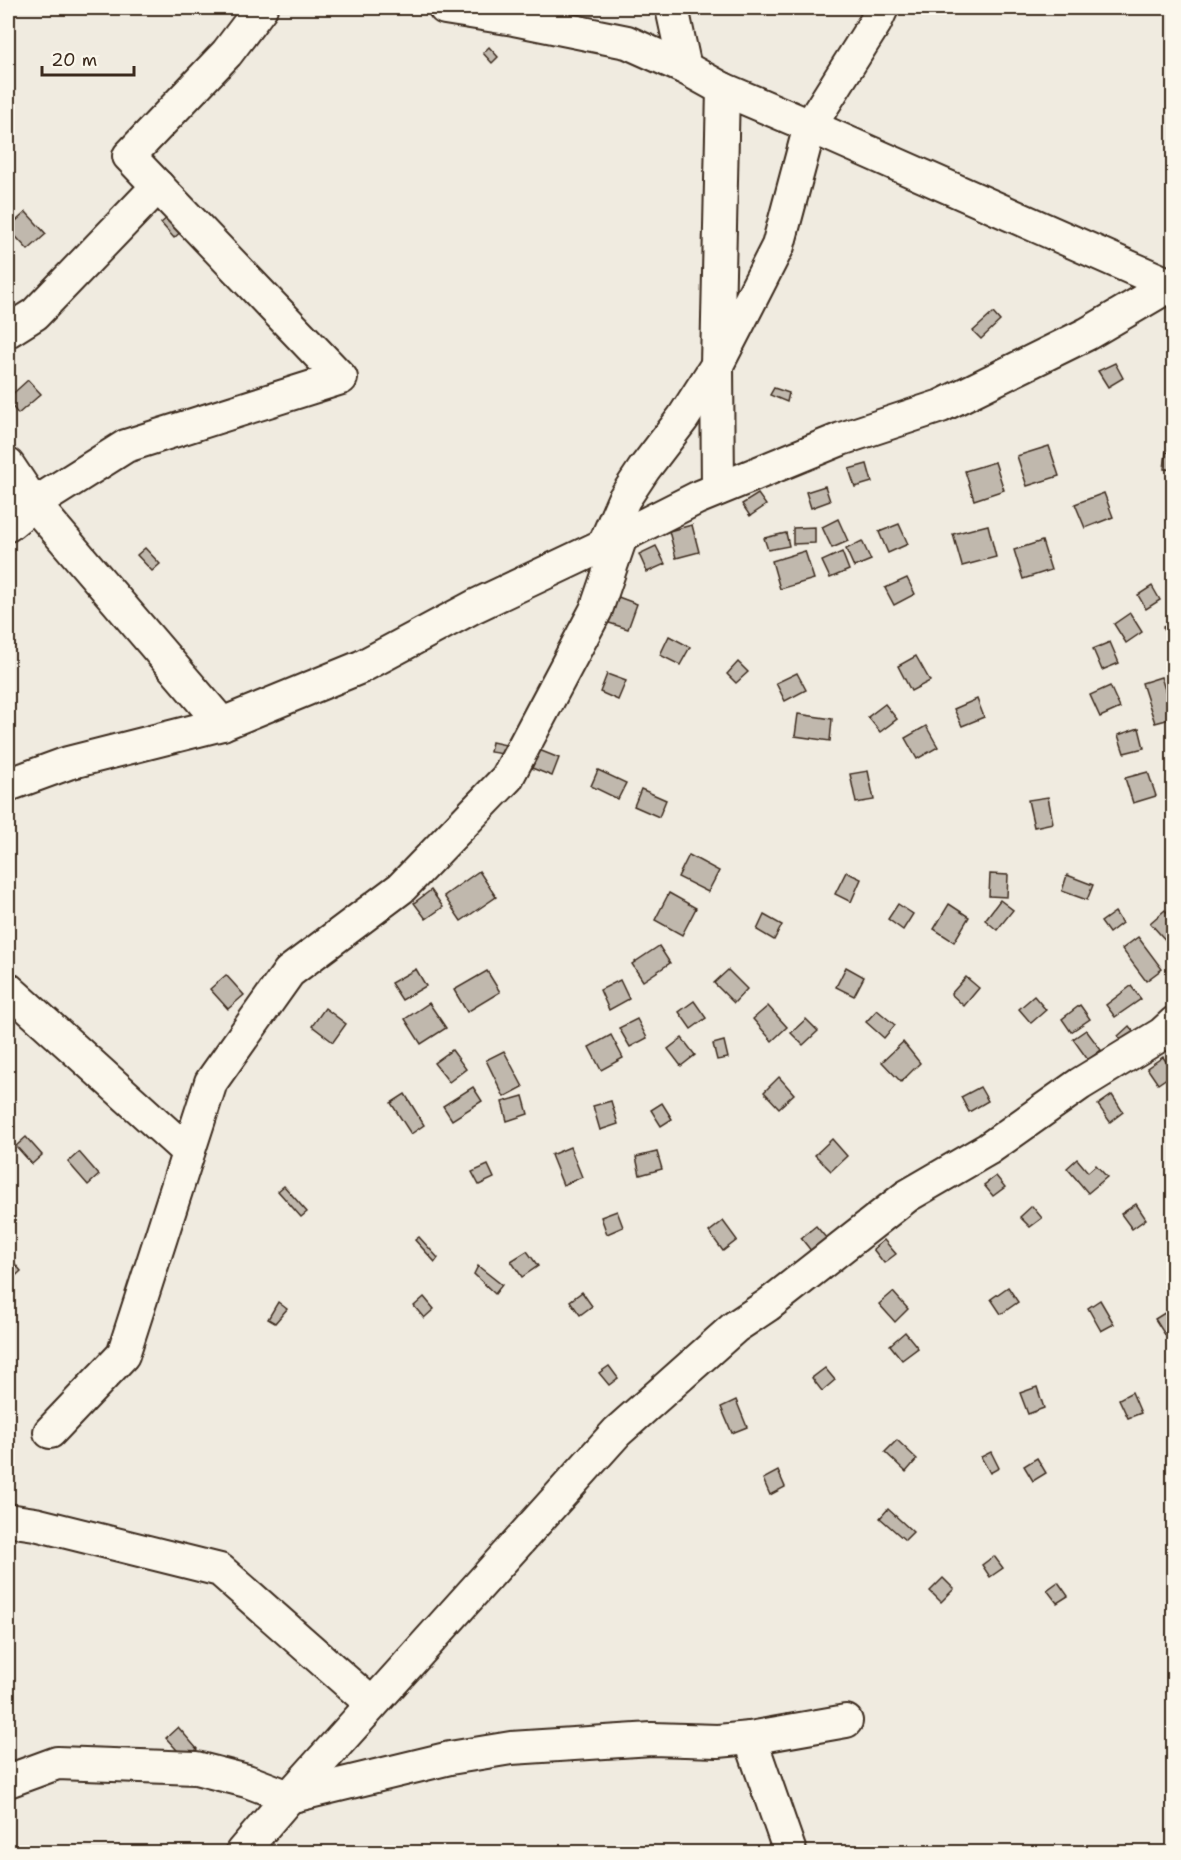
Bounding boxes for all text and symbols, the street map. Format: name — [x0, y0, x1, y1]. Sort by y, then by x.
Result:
scale bar — [42, 39, 134, 77]
text: 20 m — [51, 48, 97, 72]

